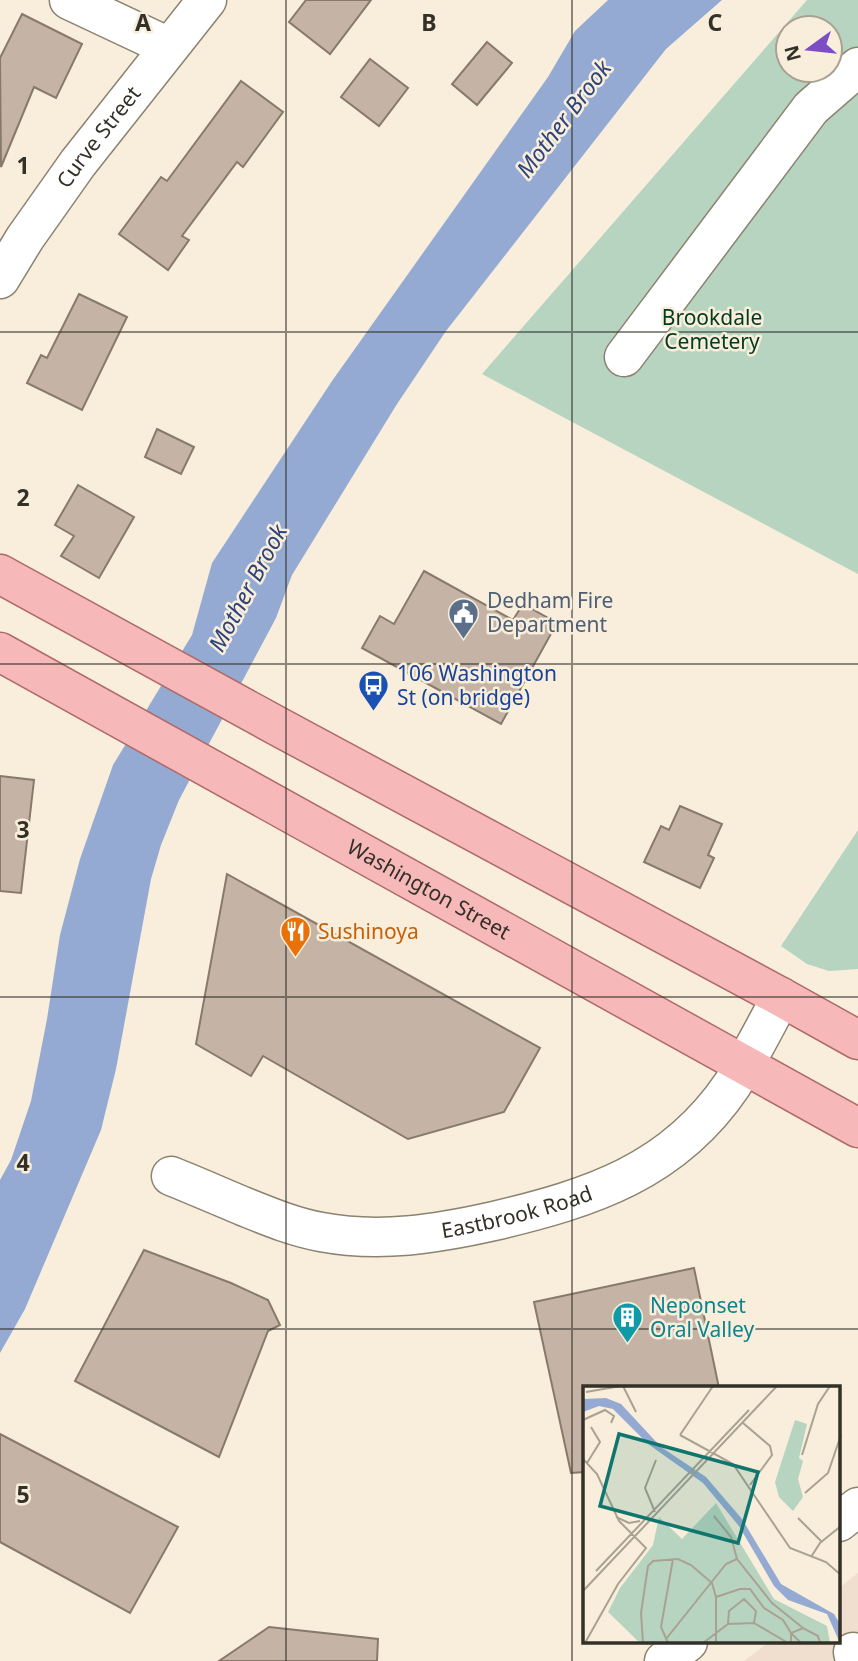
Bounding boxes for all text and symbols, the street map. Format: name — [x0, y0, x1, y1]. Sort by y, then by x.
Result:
text: A — [135, 6, 151, 38]
text: B — [421, 6, 437, 38]
text: C — [708, 6, 723, 38]
north arrow — [774, 14, 844, 84]
text: N — [778, 43, 807, 64]
water label: Mother Brook — [508, 52, 619, 184]
street label: Curve Street — [50, 80, 147, 193]
text: 1 — [16, 149, 30, 181]
park label: Brookdale Cemetery — [662, 303, 762, 355]
text: 2 — [16, 481, 30, 513]
water label: Mother Brook — [200, 517, 295, 657]
place label: Dedham Fire Department — [487, 586, 613, 638]
public building icon: Dedham Fire Department — [447, 596, 481, 640]
place label: 106 Washington St (on bridge) — [397, 659, 557, 711]
bus stop icon: 106 Washington St (on bridge) — [357, 669, 391, 713]
text: 3 — [16, 813, 30, 845]
street label: Washington Street — [342, 832, 516, 946]
restaurant icon: Sushinoya — [278, 915, 312, 959]
place label: Sushinoya — [318, 917, 419, 945]
text: 4 — [16, 1146, 30, 1178]
street label: Eastbrook Road — [439, 1179, 596, 1244]
place label: Neponset Oral Valley — [650, 1291, 755, 1343]
building icon: Neponset Oral Valley — [610, 1301, 644, 1345]
inset map — [583, 1386, 840, 1644]
text: 5 — [16, 1478, 30, 1510]

